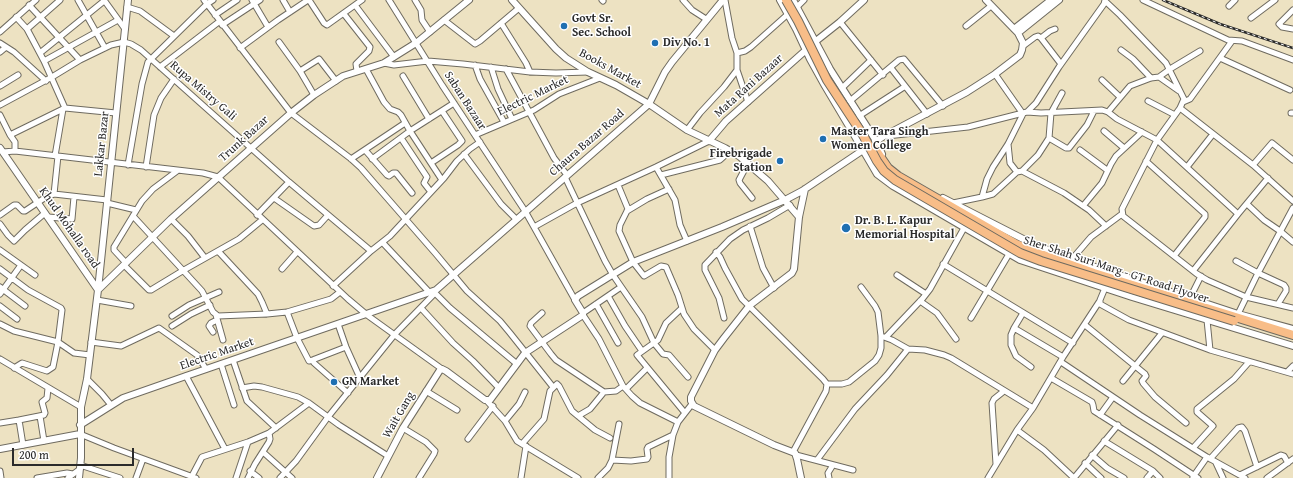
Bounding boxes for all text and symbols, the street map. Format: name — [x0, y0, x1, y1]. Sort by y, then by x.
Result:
place label: Govt Sr. Sec. School — [572, 12, 631, 40]
marker: Govt Sr. Sec. School — [559, 21, 569, 31]
place label: Div No. 1 — [663, 36, 710, 50]
marker: Div No. 1 — [650, 38, 660, 48]
street label: Books Market — [576, 46, 644, 92]
street label: Mata Rani Bazaar — [712, 51, 786, 121]
street label: Rupa Mistry Gali — [167, 58, 239, 124]
street label: Saban Bazaar — [441, 69, 489, 133]
street label: Electric Market — [495, 73, 571, 119]
street label: Chaura Bazar Road — [547, 107, 627, 179]
street label: Lakkar Bazar — [91, 111, 113, 177]
street label: Trunk Bazar — [216, 113, 272, 165]
place label: Master Tara Singh Women College — [831, 125, 929, 153]
marker: Master Tara Singh Women College — [818, 134, 828, 144]
place label: Firebrigade Station — [710, 147, 772, 175]
marker: Firebrigade Station — [775, 156, 785, 166]
street label: Khud Mohalla road — [36, 185, 102, 271]
place label: Dr. B. L. Kapur Memorial Hospital — [855, 214, 954, 242]
marker: Dr. B. L. Kapur Memorial Hospital — [840, 222, 852, 234]
street label: Sher Shah Suri Marg - GT Road Flyover — [1022, 233, 1210, 307]
street label: Electric Market — [178, 335, 256, 373]
place label: GN Market — [342, 375, 399, 389]
marker: GN Market — [329, 377, 339, 387]
street label: Wait Gang — [380, 389, 418, 441]
scale bar — [14, 440, 136, 466]
text: 200 m — [19, 446, 49, 463]

